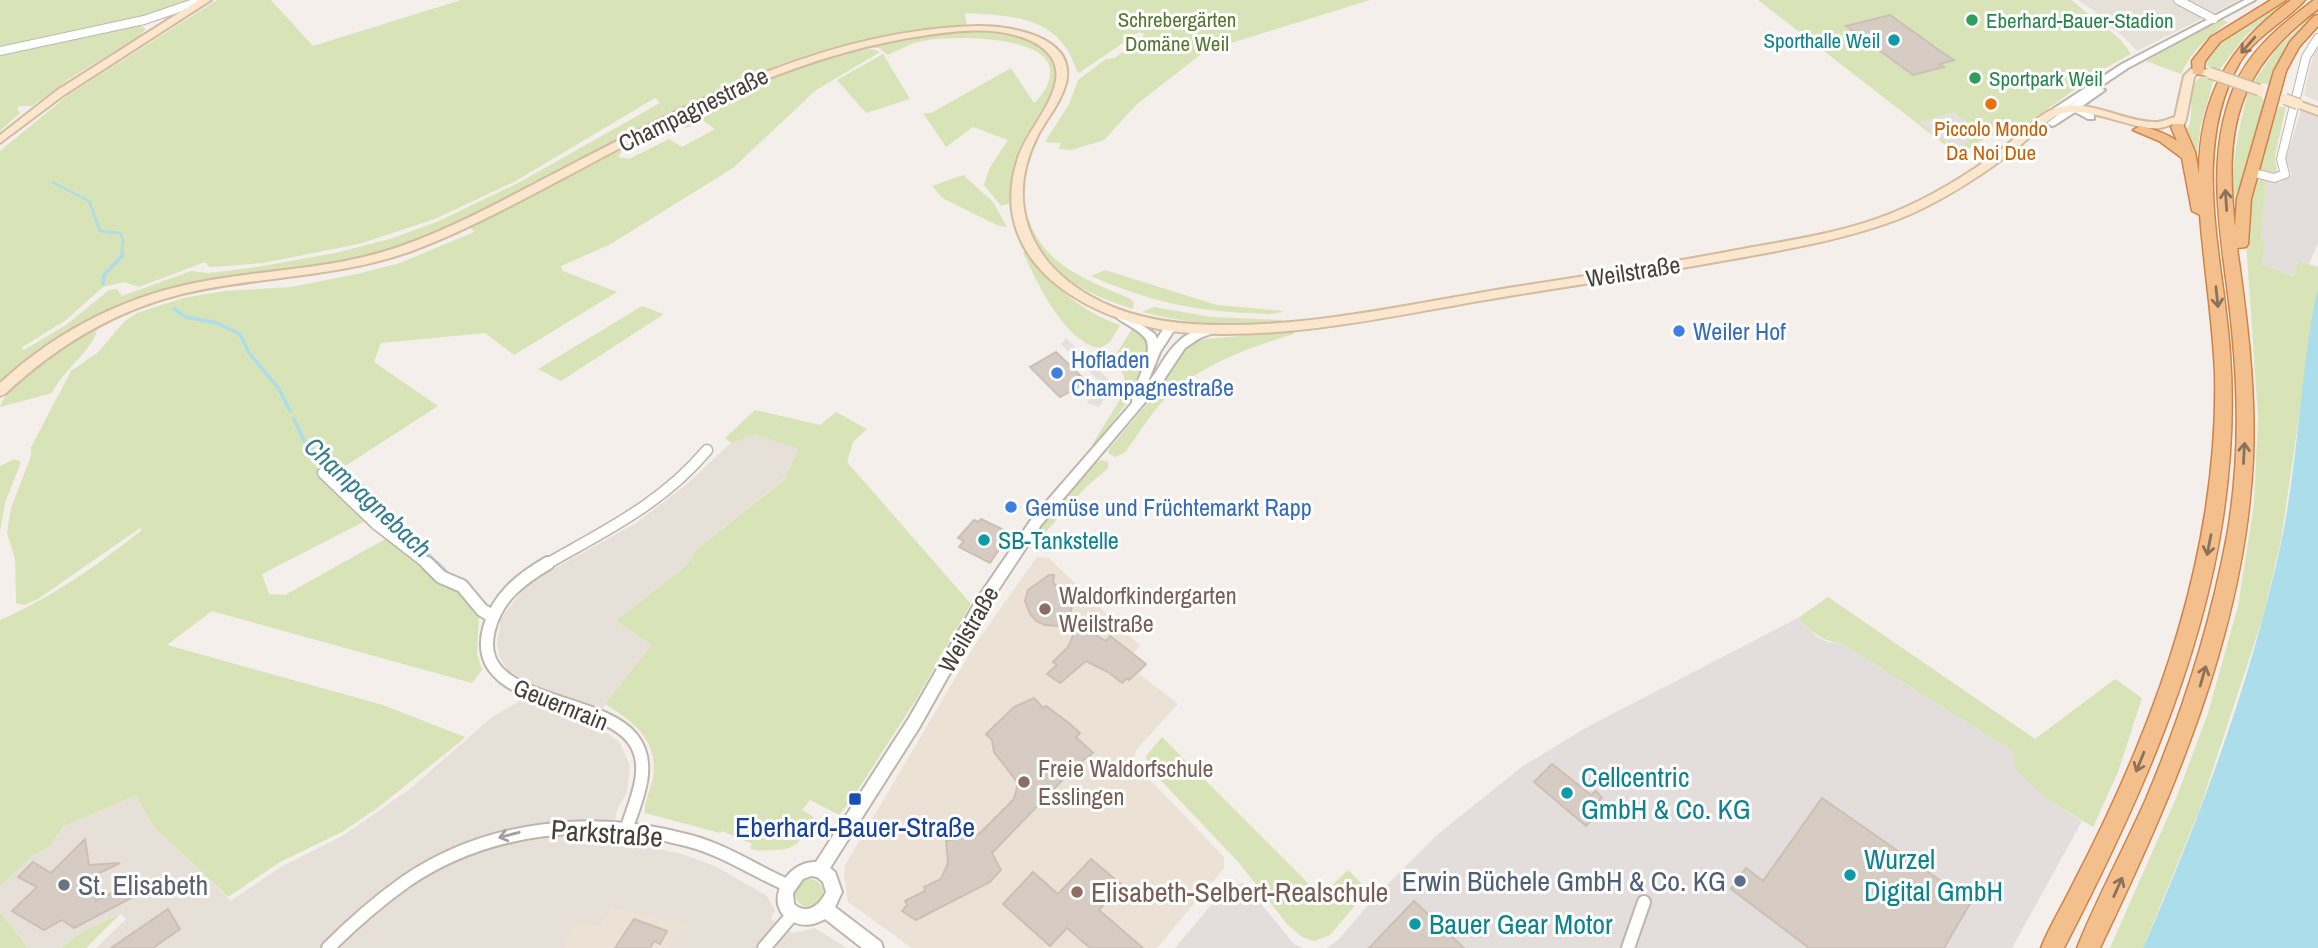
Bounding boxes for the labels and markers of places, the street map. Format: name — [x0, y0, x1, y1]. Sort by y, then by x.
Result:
place label: Eberhard-Bauer-Stadion — [1986, 6, 2174, 35]
marker: Eberhard-Bauer-Stadion — [1964, 12, 1980, 28]
place label: Sporthalle Weil — [1764, 26, 1880, 55]
marker: Sporthalle Weil — [1886, 32, 1902, 48]
place label: Sportpark Weil — [1989, 64, 2103, 93]
marker: Sportpark Weil — [1967, 70, 1983, 86]
marker: Piccolo Mondo Da Noi Due — [1983, 96, 1999, 112]
place label: Piccolo Mondo Da Noi Due — [1934, 114, 2048, 167]
place label: Weiler Hof — [1693, 315, 1786, 347]
marker: Weiler Hof — [1671, 323, 1687, 339]
place label: Hofladen Champagnestraße — [1071, 343, 1234, 403]
marker: Hofladen Champagnestraße — [1049, 365, 1065, 381]
place label: Gemüse und Früchtemarkt Rapp — [1025, 491, 1312, 523]
marker: Gemüse und Früchtemarkt Rapp — [1003, 499, 1019, 515]
place label: SB-Tankstelle — [998, 524, 1119, 556]
marker: SB-Tankstelle — [976, 532, 992, 548]
place label: Waldorfkindergarten Weilstraße — [1059, 579, 1237, 639]
marker: Waldorfkindergarten Weilstraße — [1037, 601, 1053, 617]
place label: Freie Waldorfschule Esslingen — [1038, 752, 1213, 812]
place label: Cellcentric GmbH & Co. KG — [1581, 758, 1751, 828]
marker: Freie Waldorfschule Esslingen — [1016, 774, 1032, 790]
marker: Cellcentric GmbH & Co. KG — [1559, 785, 1575, 801]
marker: Eberhard-Bauer-Straße — [847, 791, 863, 807]
place label: Eberhard-Bauer-Straße — [735, 808, 975, 846]
place label: Wurzel Digital GmbH — [1864, 840, 2003, 910]
place label: Erwin Büchele GmbH & Co. KG — [1402, 862, 1726, 900]
place label: St. Elisabeth — [78, 866, 208, 904]
marker: Wurzel Digital GmbH — [1842, 867, 1858, 883]
place label: Elisabeth-Selbert-Realschule — [1091, 873, 1388, 911]
marker: Erwin Büchele GmbH & Co. KG — [1732, 873, 1748, 889]
marker: St. Elisabeth — [56, 877, 72, 893]
marker: Elisabeth-Selbert-Realschule — [1069, 884, 1085, 900]
place label: Bauer Gear Motor — [1429, 905, 1613, 943]
marker: Bauer Gear Motor — [1407, 916, 1423, 932]

